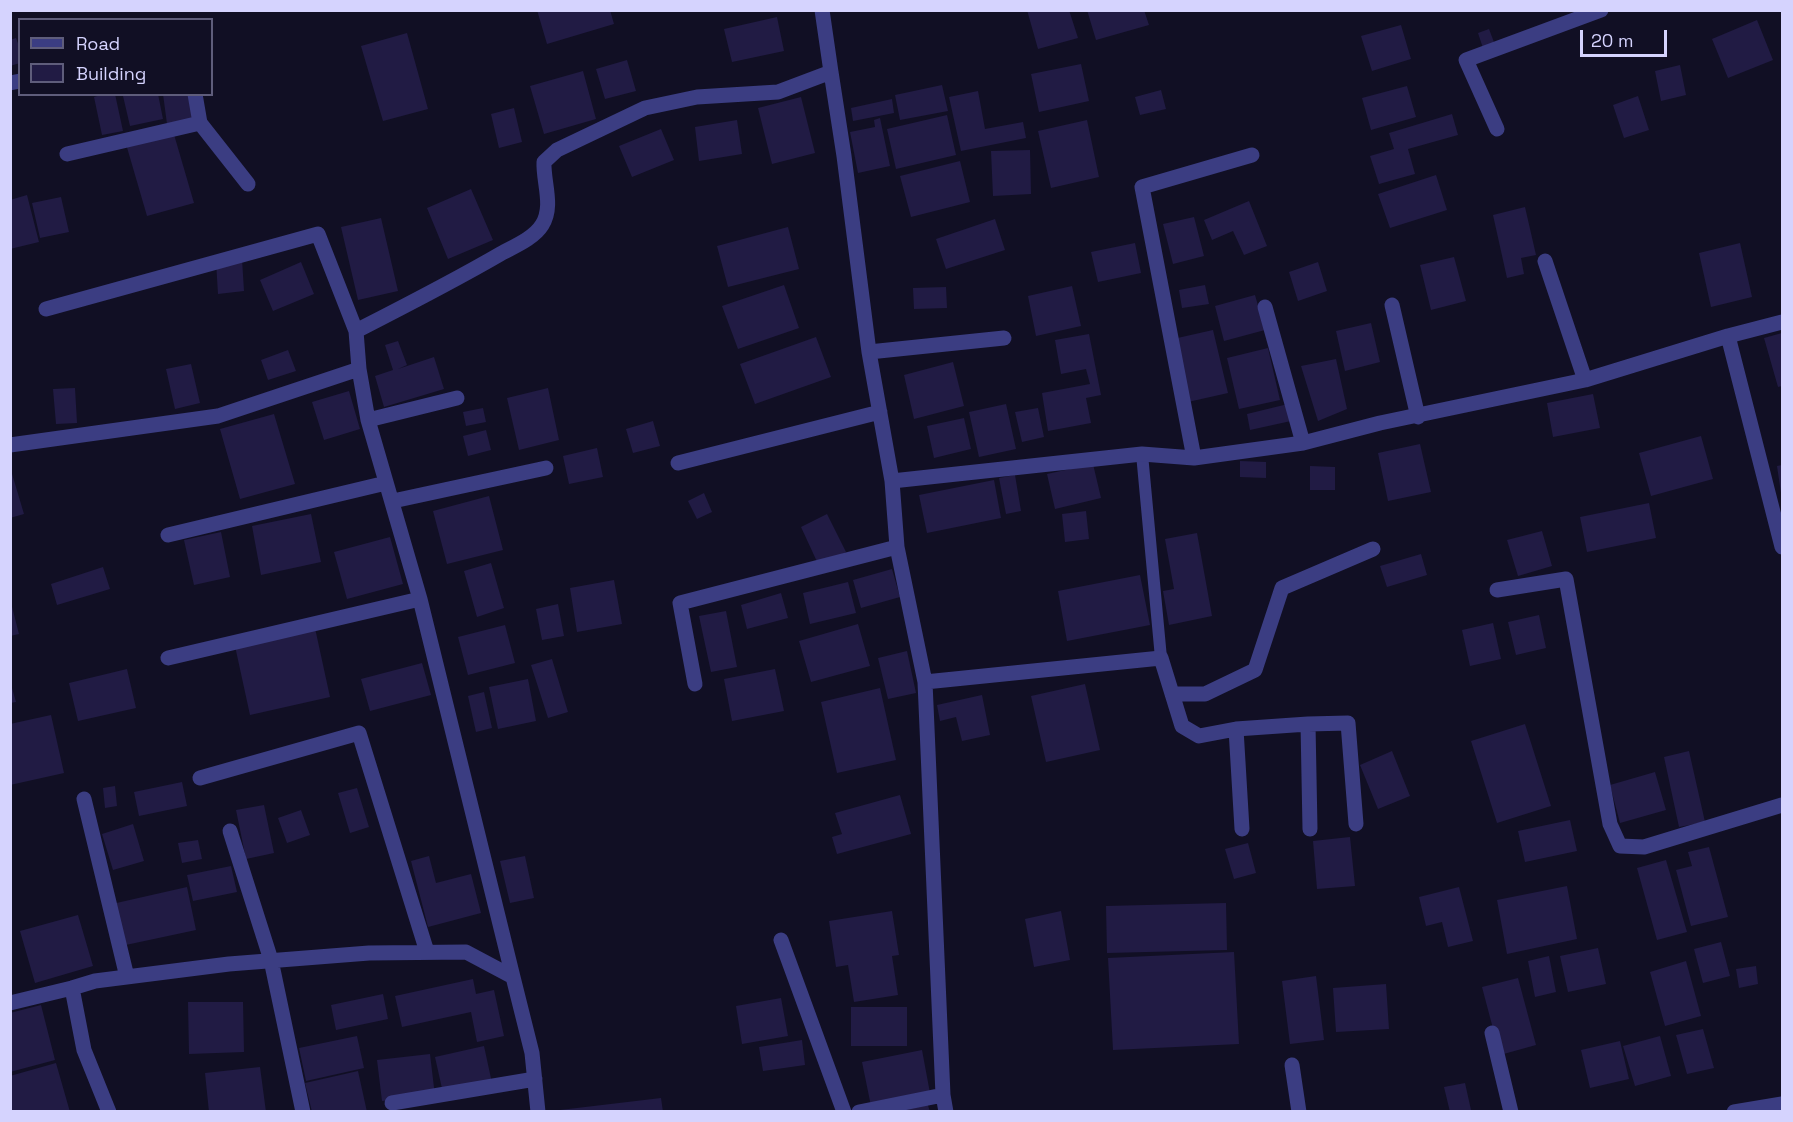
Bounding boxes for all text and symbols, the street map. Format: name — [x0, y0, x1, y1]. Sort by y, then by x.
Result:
legend — [18, 18, 213, 96]
scale bar — [1583, 18, 1670, 56]
text: 20 m — [1591, 29, 1634, 52]
text: Road — [76, 32, 120, 55]
text: Building — [76, 62, 146, 85]

